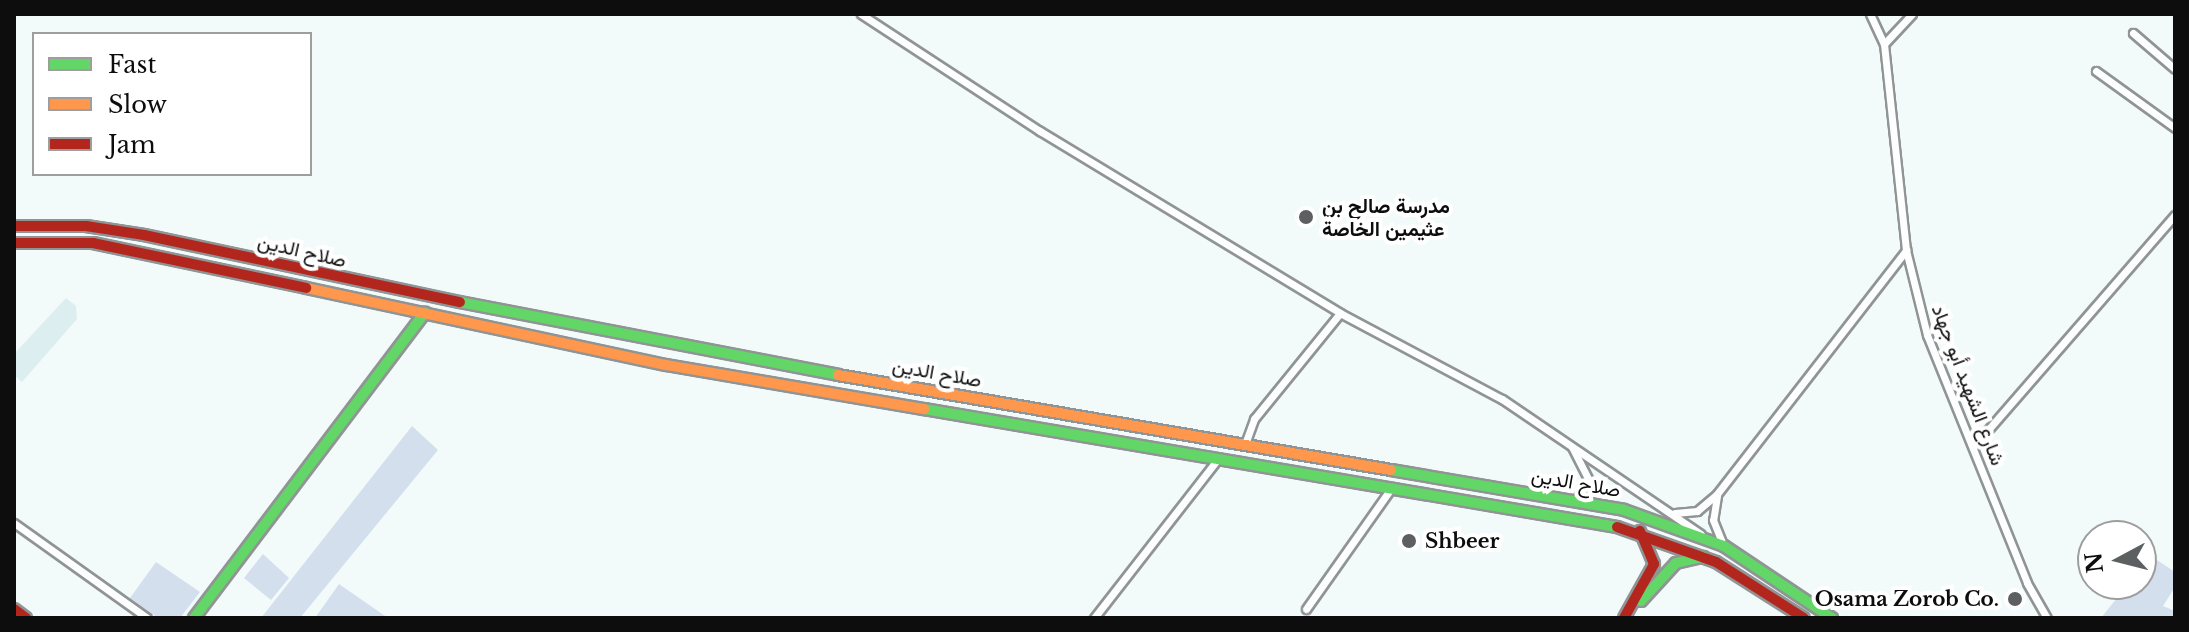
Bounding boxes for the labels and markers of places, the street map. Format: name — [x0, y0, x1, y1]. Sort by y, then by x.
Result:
place label: مدرسة صالح بن عثيمين الخاصة — [1322, 194, 1450, 241]
marker: مدرسة صالح بن عثيمين الخاصة — [1297, 208, 1315, 226]
place label: Shbeer — [1425, 529, 1499, 553]
marker: Shbeer — [1400, 532, 1418, 550]
place label: Osama Zorob Co. — [1815, 587, 1999, 611]
marker: Osama Zorob Co. — [2006, 590, 2024, 608]

